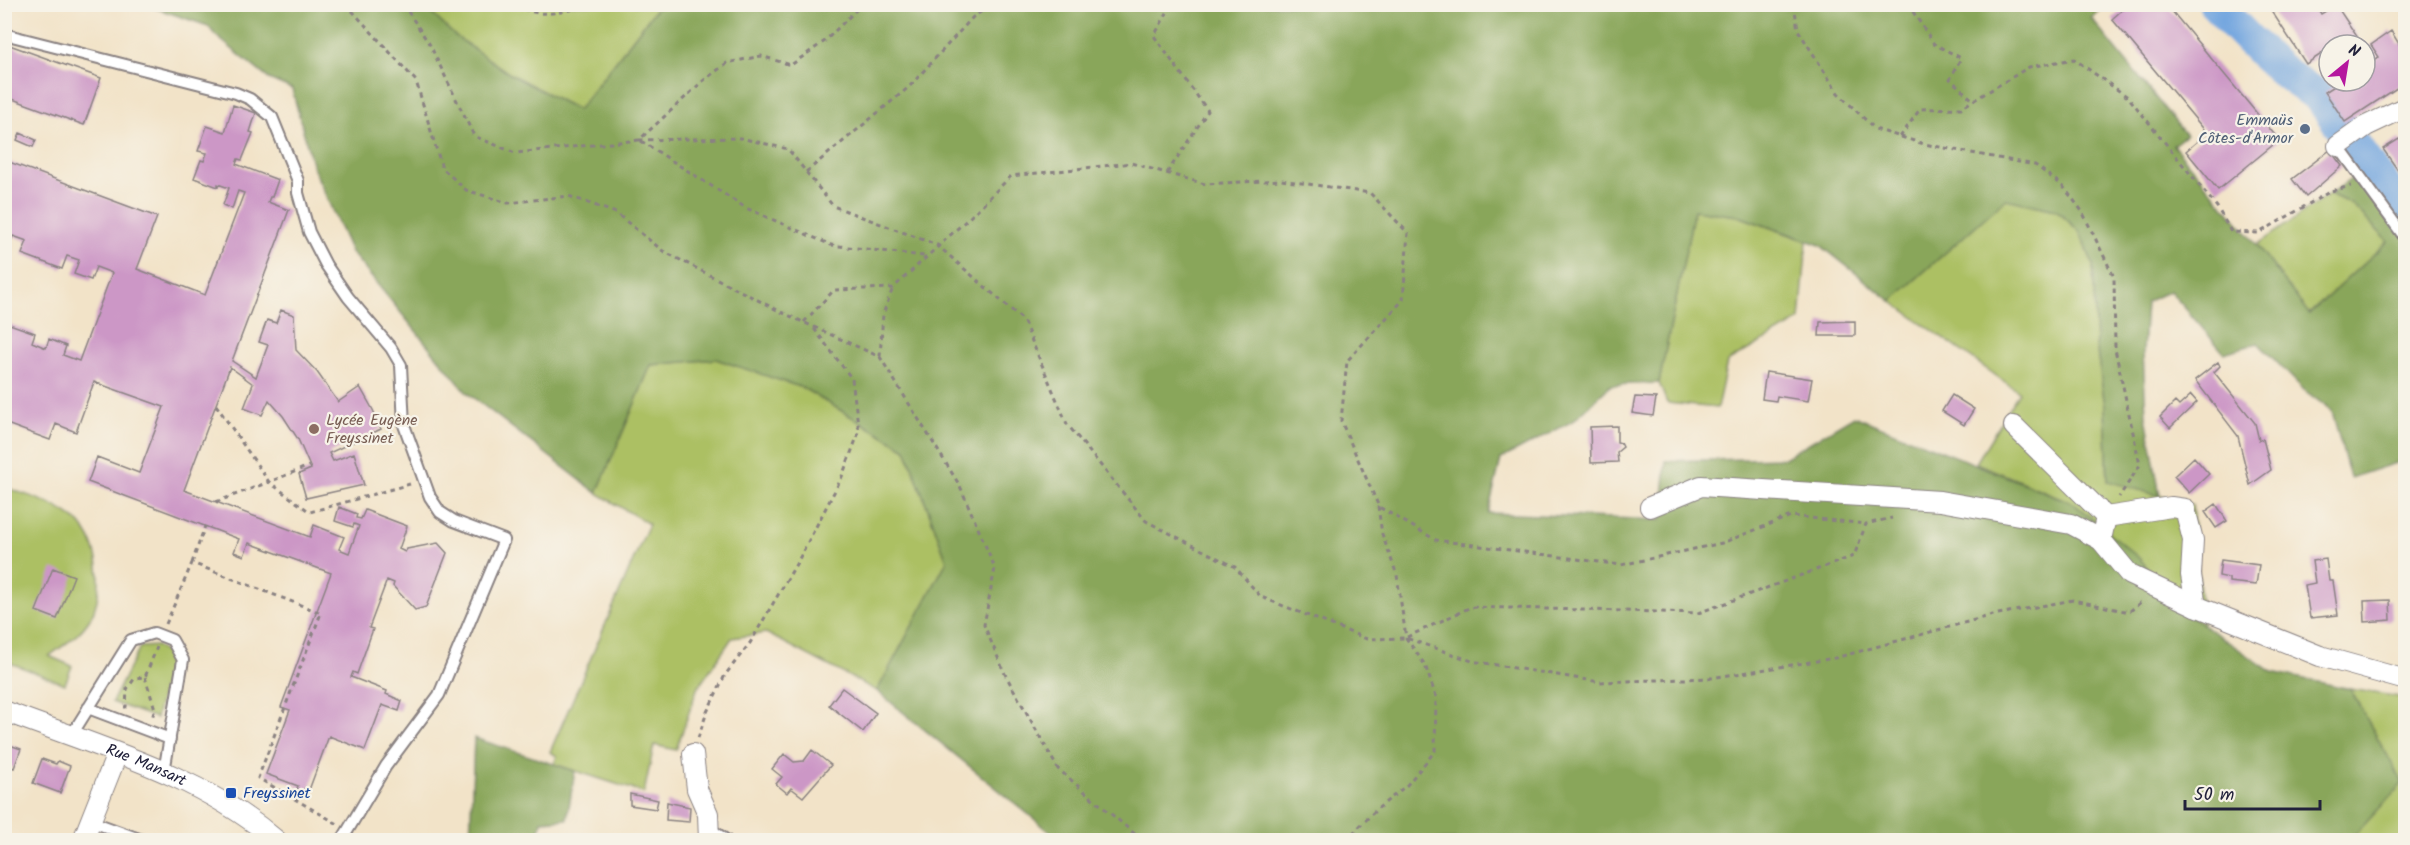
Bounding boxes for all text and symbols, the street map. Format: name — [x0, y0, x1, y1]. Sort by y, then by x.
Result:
north arrow — [2317, 33, 2377, 93]
text: N — [2343, 38, 2364, 65]
place label: Emmaüs Côtes-d'Armor — [2198, 108, 2295, 151]
marker: Emmaüs Côtes-d'Armor — [2298, 122, 2312, 136]
place label: Lycée Eugène Freyssinet — [326, 408, 417, 451]
marker: Lycée Eugène Freyssinet — [307, 422, 321, 436]
street label: Rue Mansart — [102, 737, 191, 793]
scale bar — [2185, 773, 2320, 811]
place label: Freyssinet — [243, 781, 312, 806]
text: 50 m — [2194, 781, 2234, 810]
marker: Freyssinet — [224, 786, 238, 800]

